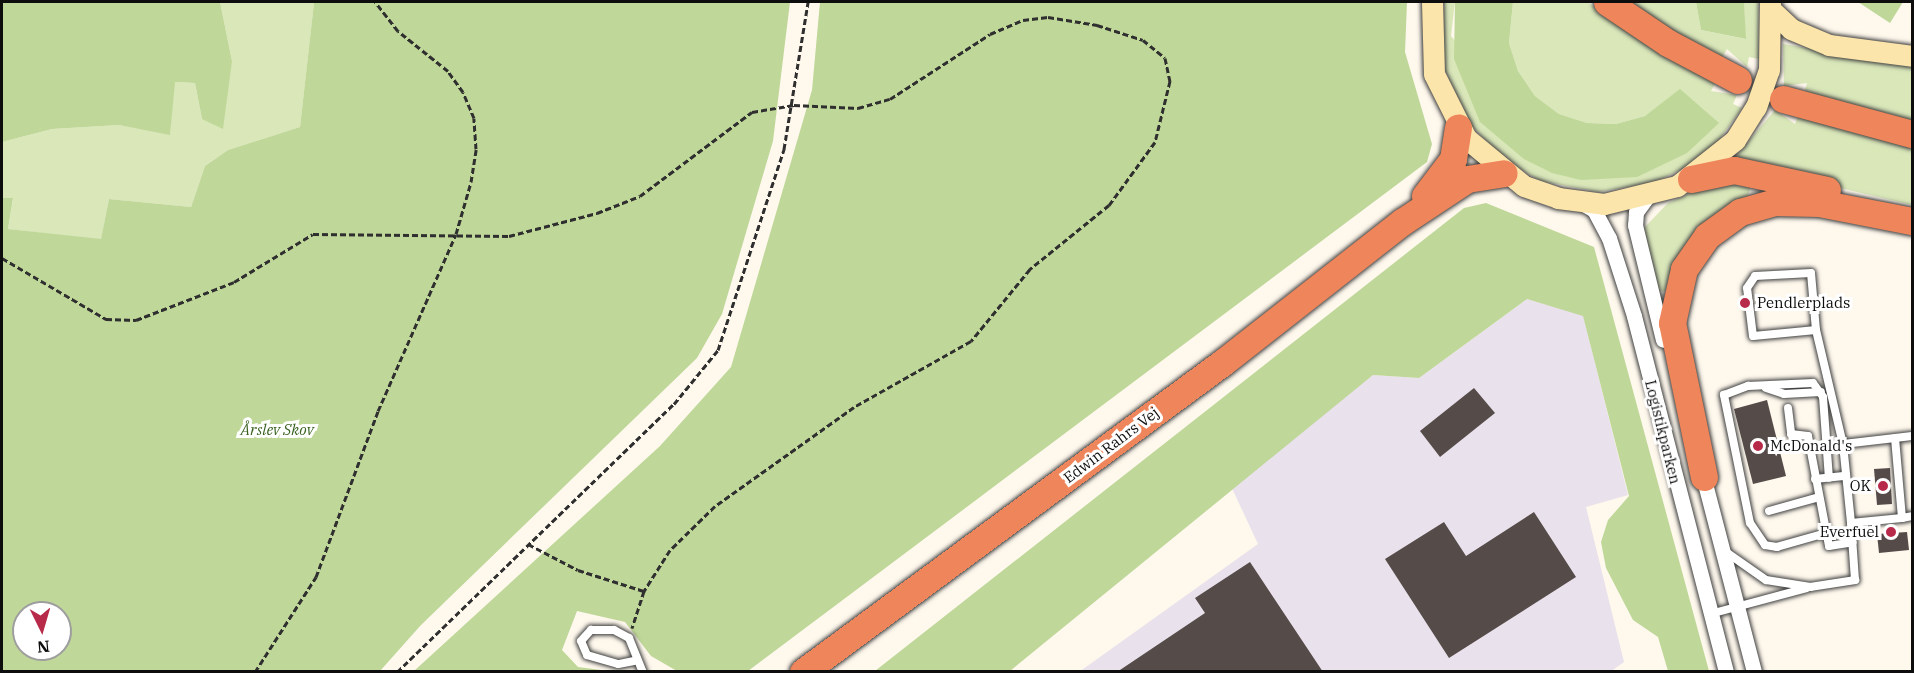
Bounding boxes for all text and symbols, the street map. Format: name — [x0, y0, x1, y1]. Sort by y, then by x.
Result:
place label: Pendlerplads — [1757, 294, 1850, 312]
marker: Pendlerplads — [1738, 296, 1752, 310]
street label: Logistikparken — [1641, 378, 1685, 486]
street label: Edwin Rahrs Vej — [1060, 403, 1162, 487]
park label: Årslev Skov — [241, 421, 313, 439]
place label: McDonald's — [1770, 437, 1852, 455]
marker: McDonald's — [1751, 439, 1765, 453]
place label: OK — [1850, 477, 1871, 495]
marker: OK — [1876, 479, 1890, 493]
place label: Everfuel — [1820, 523, 1879, 541]
marker: Everfuel — [1884, 525, 1898, 539]
north arrow — [12, 601, 72, 661]
text: N — [36, 636, 51, 657]

